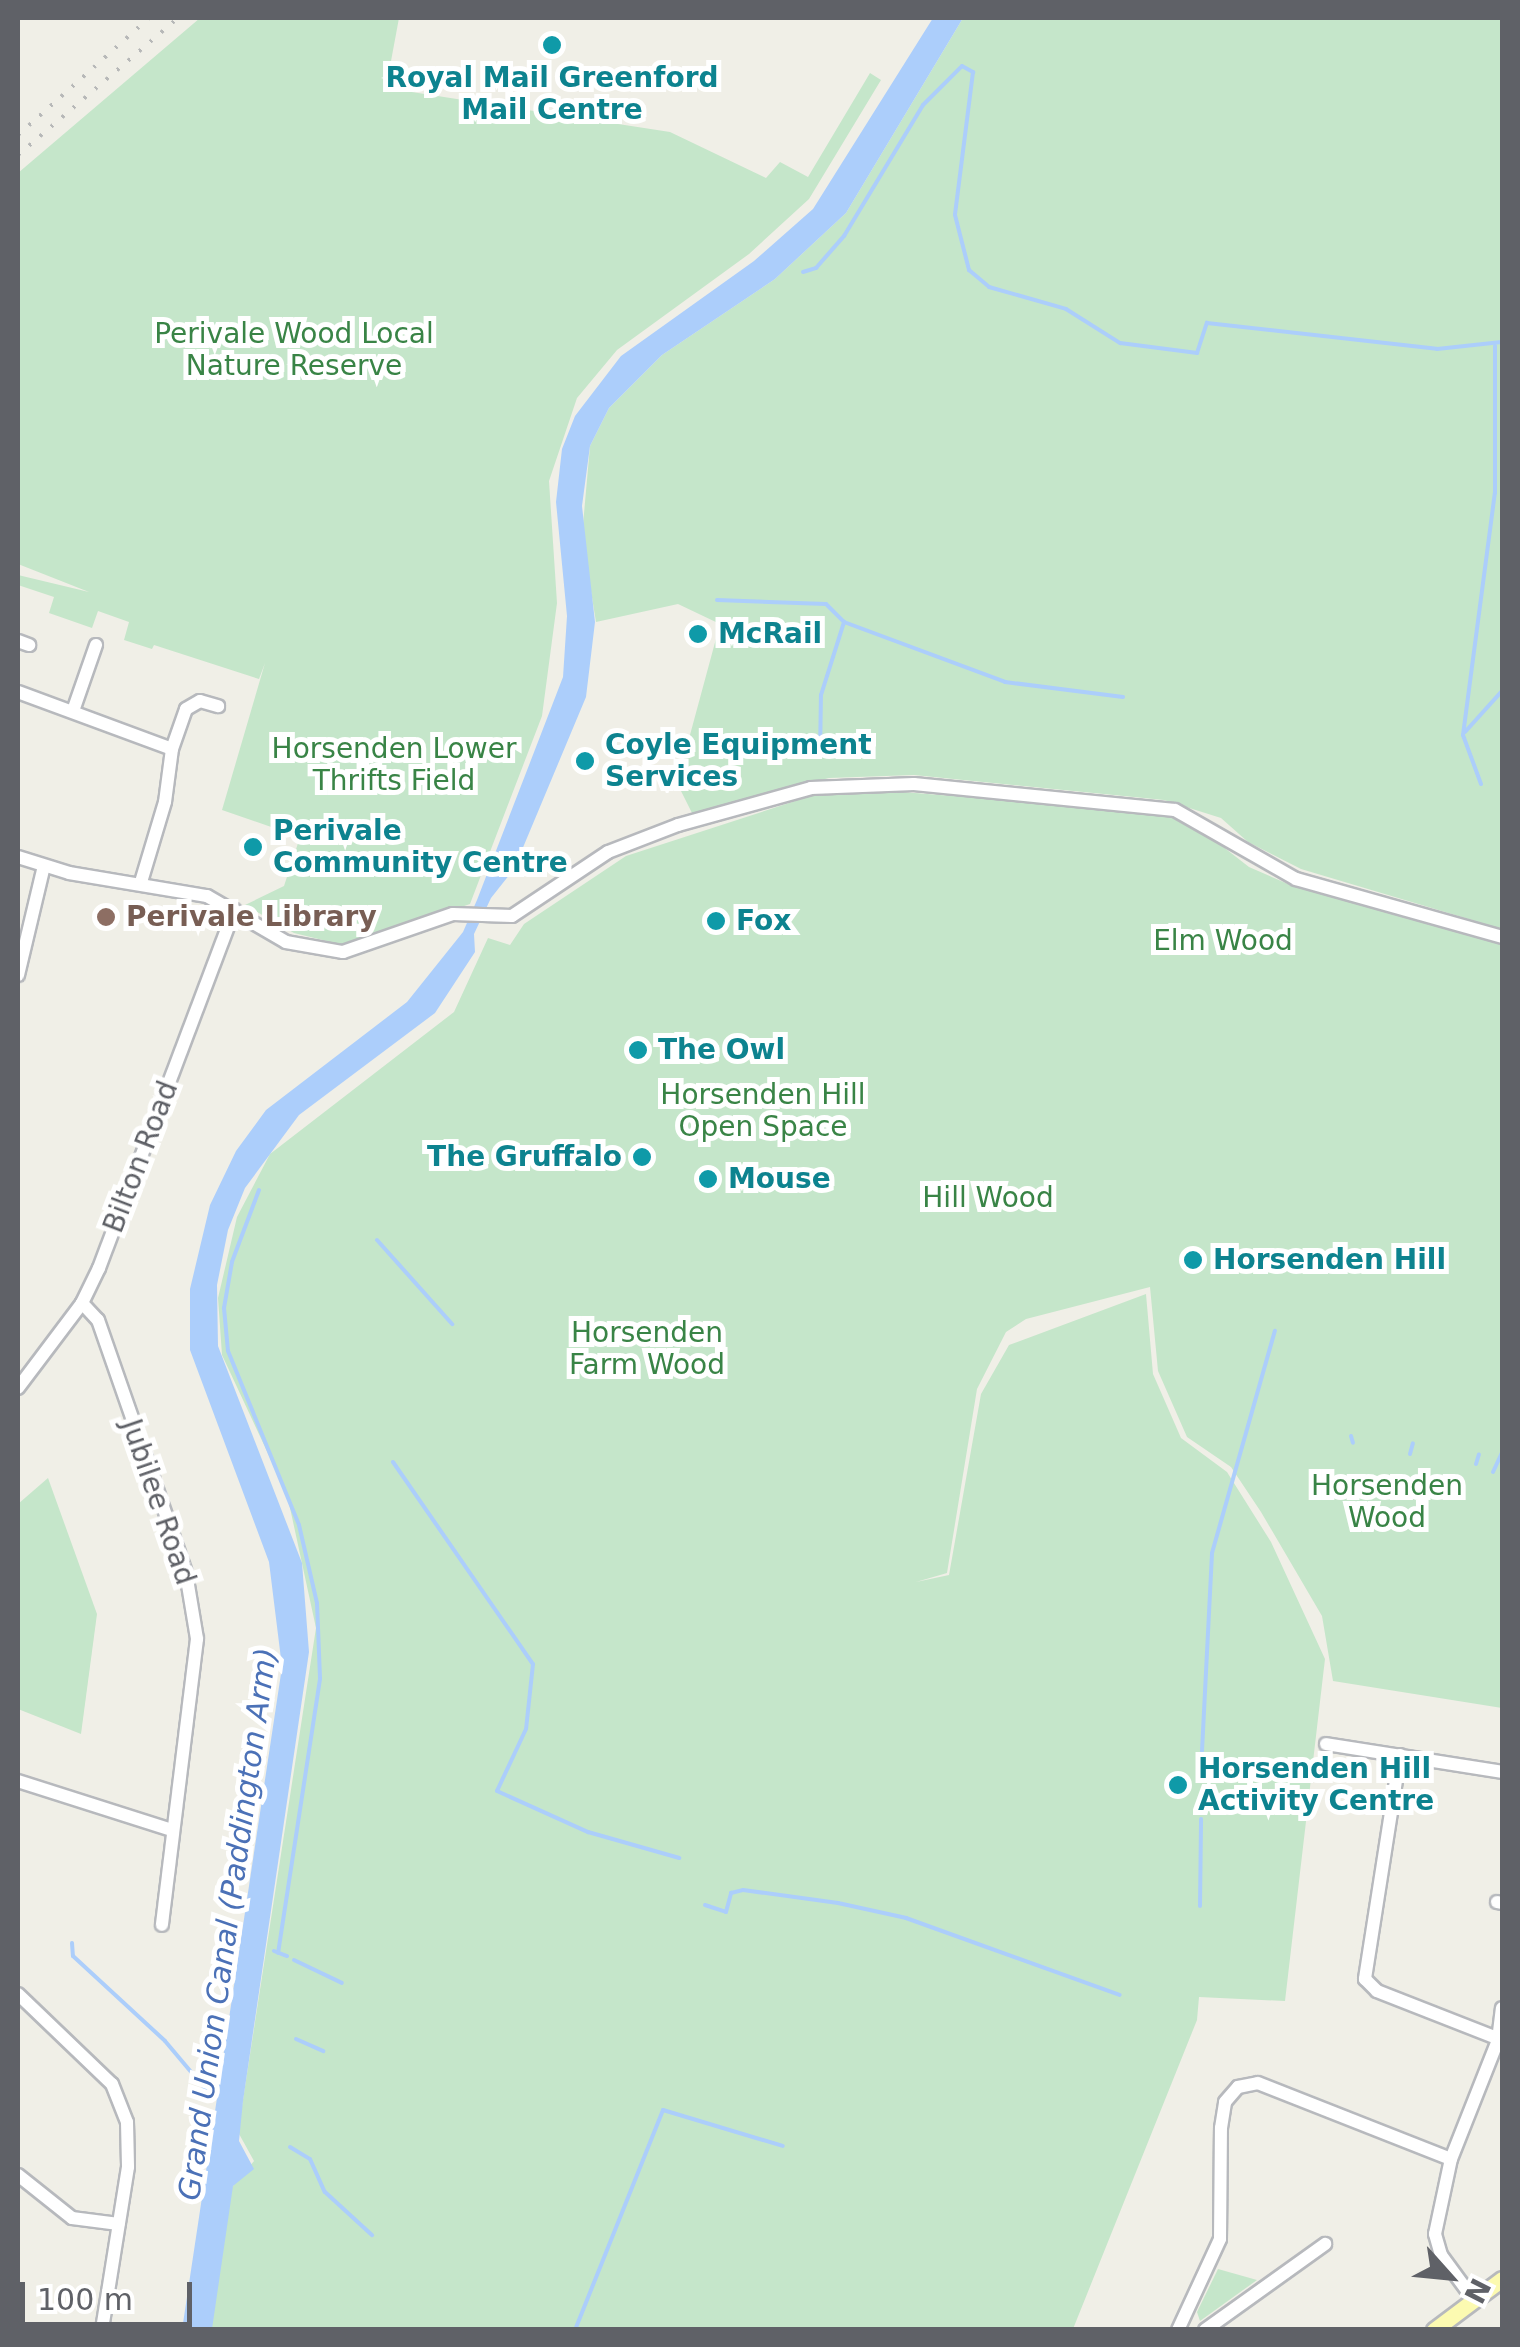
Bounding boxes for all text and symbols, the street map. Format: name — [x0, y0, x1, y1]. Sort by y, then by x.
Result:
marker: Royal Mail Greenford Mail Centre — [541, 34, 563, 56]
place label: Royal Mail Greenford Mail Centre — [386, 61, 718, 127]
park label: Perivale Wood Local Nature Reserve — [154, 317, 434, 383]
place label: McRail — [718, 617, 822, 651]
marker: McRail — [687, 623, 709, 645]
place label: Coyle Equipment Services — [605, 728, 872, 794]
park label: Horsenden Lower Thrifts Field — [272, 732, 516, 798]
marker: Coyle Equipment Services — [574, 750, 596, 772]
place label: Perivale Community Centre — [273, 814, 568, 880]
marker: Perivale Community Centre — [242, 836, 264, 858]
place label: Perivale Library — [126, 900, 377, 934]
place label: Fox — [736, 904, 791, 938]
marker: Perivale Library — [95, 906, 117, 928]
marker: Fox — [705, 910, 727, 932]
park label: Elm Wood — [1153, 924, 1293, 958]
place label: The Owl — [658, 1033, 785, 1067]
marker: The Owl — [627, 1039, 649, 1061]
street label: Bilton Road — [97, 1076, 185, 1238]
park label: Horsenden Hill Open Space — [660, 1078, 866, 1144]
place label: The Gruffalo — [427, 1140, 622, 1174]
marker: The Gruffalo — [631, 1146, 653, 1168]
place label: Mouse — [728, 1162, 831, 1196]
marker: Mouse — [697, 1168, 719, 1190]
park label: Hill Wood — [922, 1181, 1054, 1215]
place label: Horsenden Hill — [1213, 1243, 1446, 1277]
marker: Horsenden Hill — [1182, 1249, 1204, 1271]
park label: Horsenden Farm Wood — [569, 1316, 725, 1382]
street label: Jubilee Road — [114, 1415, 202, 1589]
park label: Horsenden Wood — [1311, 1469, 1463, 1535]
water label: Grand Union Canal (Paddington Arm) — [171, 1645, 285, 2203]
place label: Horsenden Hill Activity Centre — [1198, 1752, 1434, 1818]
marker: Horsenden Hill Activity Centre — [1167, 1774, 1189, 1796]
north arrow — [1400, 2227, 1500, 2327]
scale bar — [25, 2262, 198, 2324]
text: N — [1457, 2273, 1497, 2309]
text: 100 m — [37, 2282, 133, 2317]

